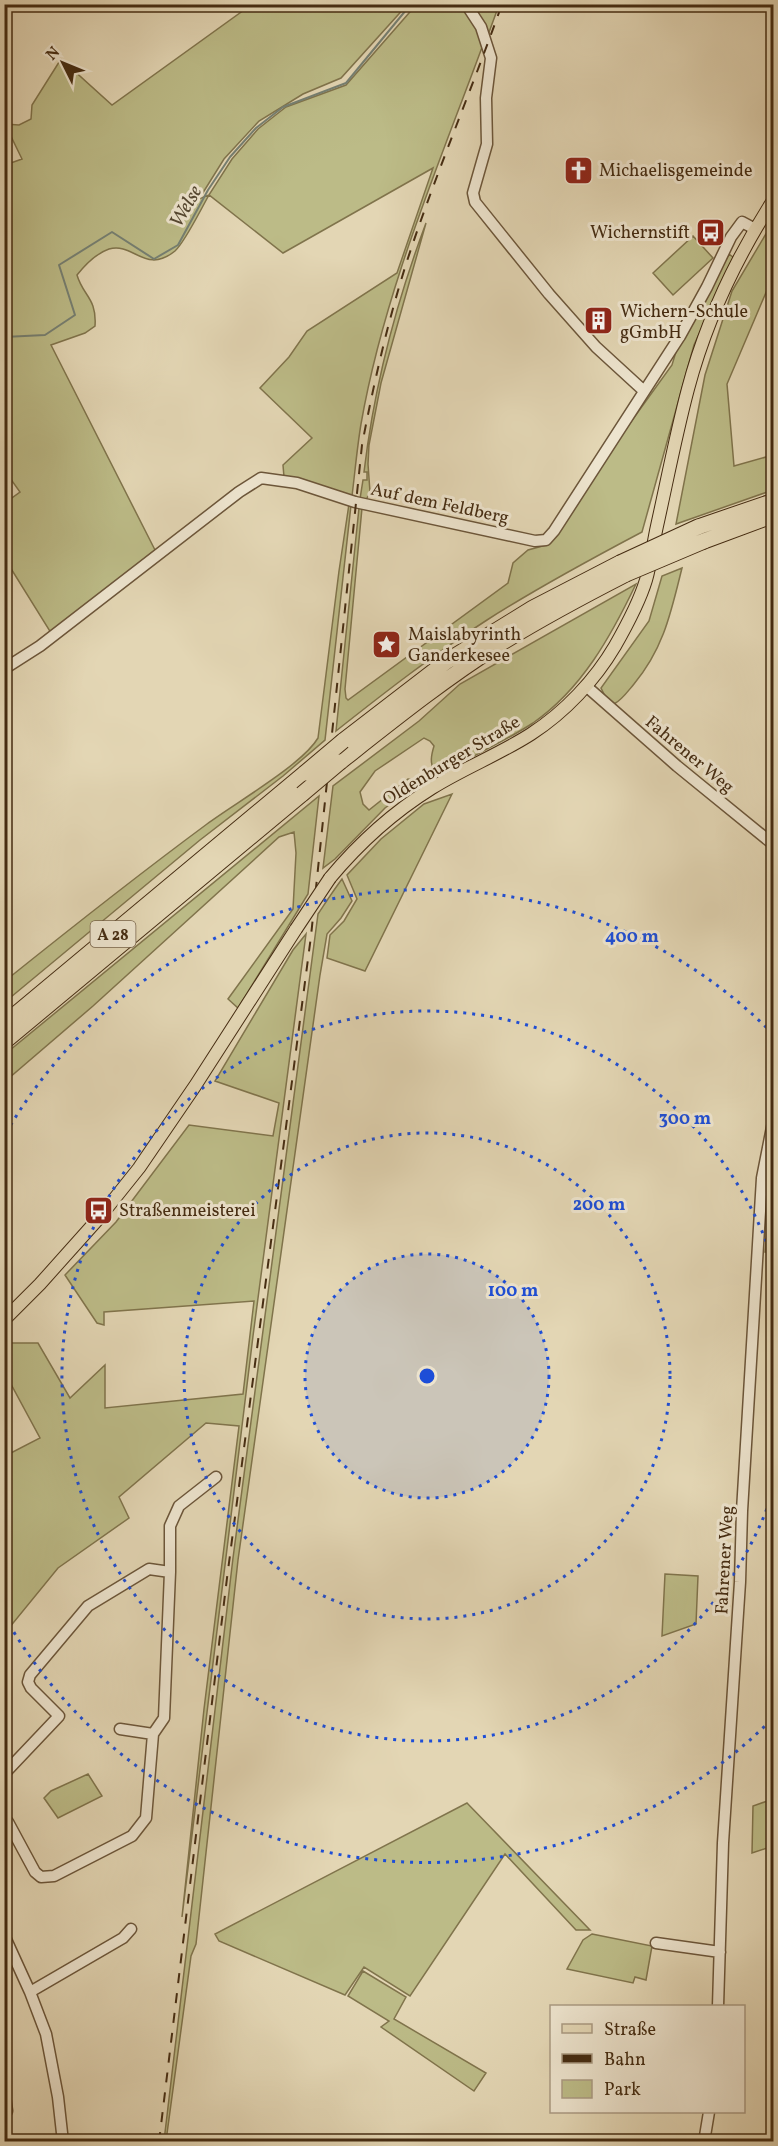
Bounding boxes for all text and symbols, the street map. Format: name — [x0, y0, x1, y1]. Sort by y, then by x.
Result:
north arrow — [33, 33, 93, 93]
text: N — [41, 42, 66, 66]
church icon: Michaelisgemeinde — [562, 154, 594, 186]
place label: Michaelisgemeinde — [599, 159, 753, 184]
water label: Welse — [163, 180, 210, 233]
bus stop icon: Wichernstift — [695, 216, 727, 248]
place label: Wichernstift — [590, 221, 690, 246]
place label: Wichern-Schule gGmbH — [620, 300, 748, 346]
building icon: Wichern-Schule gGmbH — [583, 305, 615, 337]
street label: Auf dem Feldberg — [368, 478, 511, 531]
place label: Maislabyrinth Ganderkesee — [408, 623, 522, 669]
place icon: Maislabyrinth Ganderkesee — [371, 628, 403, 660]
street label: Oldenburger Straße — [378, 710, 525, 812]
street label: Fahrener Weg — [639, 710, 739, 800]
road number: A 28 — [90, 921, 136, 947]
text: 400 m — [605, 925, 659, 950]
text: 300 m — [659, 1107, 711, 1132]
text: 200 m — [573, 1193, 625, 1218]
bus stop icon: Straßenmeisterei — [82, 1194, 114, 1226]
place label: Straßenmeisterei — [119, 1199, 256, 1224]
text: 100 m — [488, 1279, 538, 1304]
centre of rings — [417, 1366, 437, 1386]
street label: Fahrener Weg — [710, 1505, 741, 1615]
legend — [550, 2005, 745, 2113]
text: Straße — [604, 2018, 656, 2043]
text: Bahn — [604, 2048, 646, 2073]
text: Park — [604, 2078, 641, 2103]

